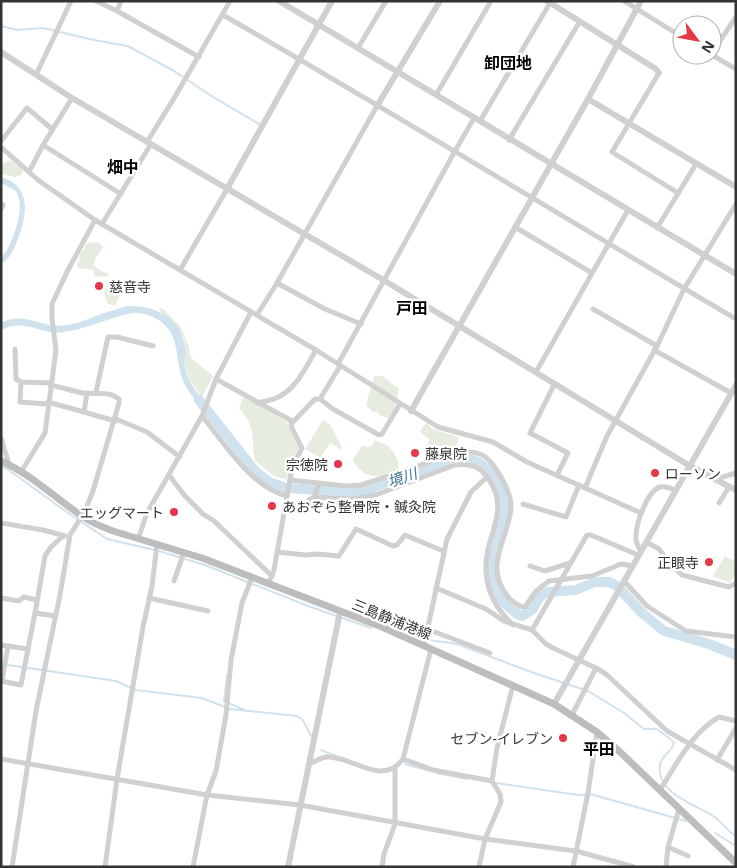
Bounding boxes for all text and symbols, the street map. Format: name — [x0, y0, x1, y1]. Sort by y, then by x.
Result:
north arrow — [672, 15, 722, 65]
text: N — [697, 37, 720, 57]
district label: 卸団地 — [484, 52, 532, 74]
district label: 畑中 — [107, 156, 139, 178]
place label: 慈音寺 — [109, 277, 151, 296]
marker: 慈音寺 — [93, 280, 105, 292]
district label: 戸田 — [396, 297, 428, 319]
place label: 藤泉院 — [425, 444, 467, 463]
marker: 藤泉院 — [409, 447, 421, 459]
place label: 宗徳院 — [286, 455, 328, 474]
marker: 宗徳院 — [332, 458, 344, 470]
water label: 境川 — [385, 462, 421, 491]
place label: ローソン — [665, 464, 721, 483]
marker: ローソン — [649, 467, 661, 479]
place label: あおぞら整骨院・鍼灸院 — [282, 497, 436, 516]
marker: あおぞら整骨院・鍼灸院 — [266, 500, 278, 512]
place label: エッグマート — [80, 503, 164, 522]
marker: エッグマート — [168, 506, 180, 518]
place label: 正眼寺 — [657, 553, 699, 572]
marker: 正眼寺 — [703, 556, 715, 568]
street label: 三島静浦港線 — [349, 594, 435, 644]
place label: セブン-イレブン — [450, 729, 553, 748]
marker: セブン-イレブン — [557, 732, 569, 744]
district label: 平田 — [583, 738, 615, 760]

